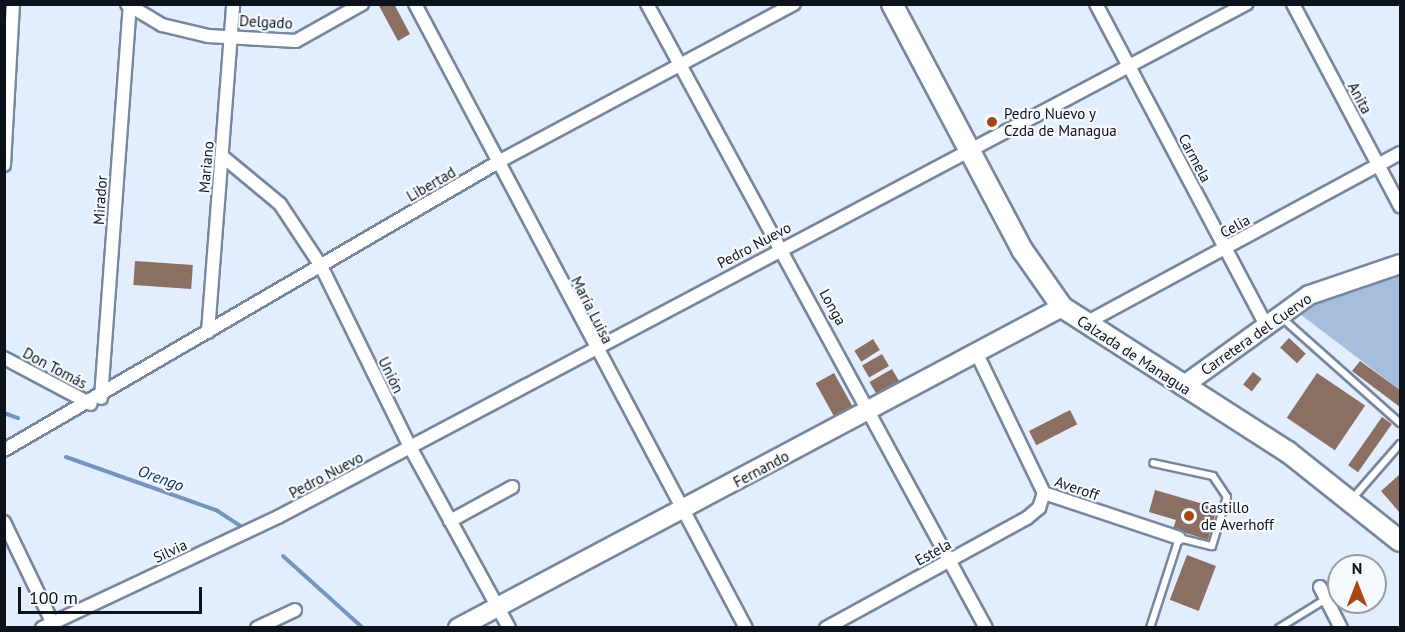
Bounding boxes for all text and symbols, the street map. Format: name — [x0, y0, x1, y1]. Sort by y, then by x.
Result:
street label: Delgado — [239, 12, 293, 32]
street label: Anita — [1344, 79, 1376, 117]
place label: Pedro Nuevo y Czda de Managua — [1004, 104, 1117, 139]
marker: Pedro Nuevo y Czda de Managua — [985, 115, 999, 129]
street label: Carmela — [1175, 131, 1215, 185]
street label: Mariano — [195, 140, 217, 194]
street label: Libertad — [403, 163, 459, 205]
street label: Mirador — [89, 175, 111, 225]
street label: Celia — [1217, 210, 1253, 242]
street label: Pedro Nuevo — [714, 218, 794, 272]
street label: María Luisa — [567, 273, 617, 347]
street label: Longa — [816, 286, 850, 328]
street label: Carretera del Cuervo — [1197, 289, 1315, 379]
street label: Calzada de Managua — [1074, 312, 1194, 398]
street label: Don Tomás — [20, 344, 90, 392]
street label: Unión — [375, 354, 407, 396]
street label: Fernando — [730, 447, 792, 491]
street label: Pedro Nuevo — [286, 448, 366, 502]
water label: Orengo — [135, 461, 187, 495]
street label: Averoff — [1053, 472, 1101, 504]
place label: Castillo de Averhoff — [1201, 498, 1274, 533]
marker: Castillo de Averhoff — [1182, 509, 1196, 523]
street label: Silvia — [150, 535, 190, 567]
street label: Estela — [912, 535, 954, 569]
north arrow — [1327, 554, 1387, 614]
text: N — [1352, 558, 1362, 578]
scale bar — [21, 575, 206, 613]
text: 100 m — [29, 586, 78, 609]

